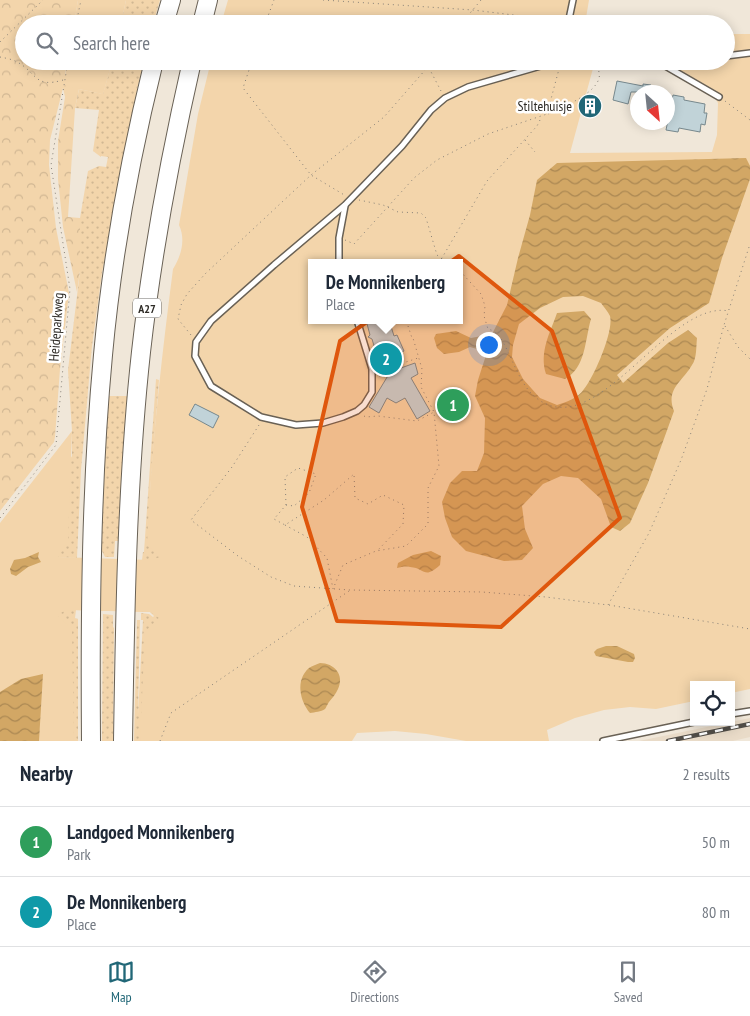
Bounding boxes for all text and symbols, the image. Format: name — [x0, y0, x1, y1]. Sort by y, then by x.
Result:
search box — [15, 15, 735, 70]
icon: search — [33, 29, 61, 57]
text: Search here — [73, 31, 150, 55]
north arrow — [630, 85, 675, 130]
building icon: Stiltehuisje — [577, 93, 603, 119]
place label: Stiltehuisje — [518, 97, 572, 115]
popup — [308, 259, 463, 324]
text: De Monnikenberg — [326, 270, 445, 294]
street label: Heideparkweg — [45, 292, 67, 362]
text: Place — [326, 294, 355, 314]
road number: A27 — [133, 298, 161, 318]
your location — [476, 332, 502, 358]
pin: 2 — [370, 340, 402, 378]
pin: 1 — [437, 386, 469, 424]
map controls — [690, 681, 735, 726]
button: locate — [690, 681, 735, 726]
text: Nearby — [20, 760, 73, 787]
text: 2 results — [683, 764, 730, 784]
text: Landgoed Monnikenberg — [67, 820, 235, 844]
text: 1 — [32, 832, 40, 852]
text: 50 m — [702, 832, 730, 852]
text: Park — [67, 844, 91, 864]
text: De Monnikenberg — [67, 890, 186, 914]
text: 2 — [32, 902, 40, 922]
text: 80 m — [702, 902, 730, 922]
text: Place — [67, 914, 96, 934]
tab: Map — [107, 958, 135, 1006]
tab: Directions — [350, 958, 399, 1006]
tab: Saved — [614, 958, 643, 1006]

